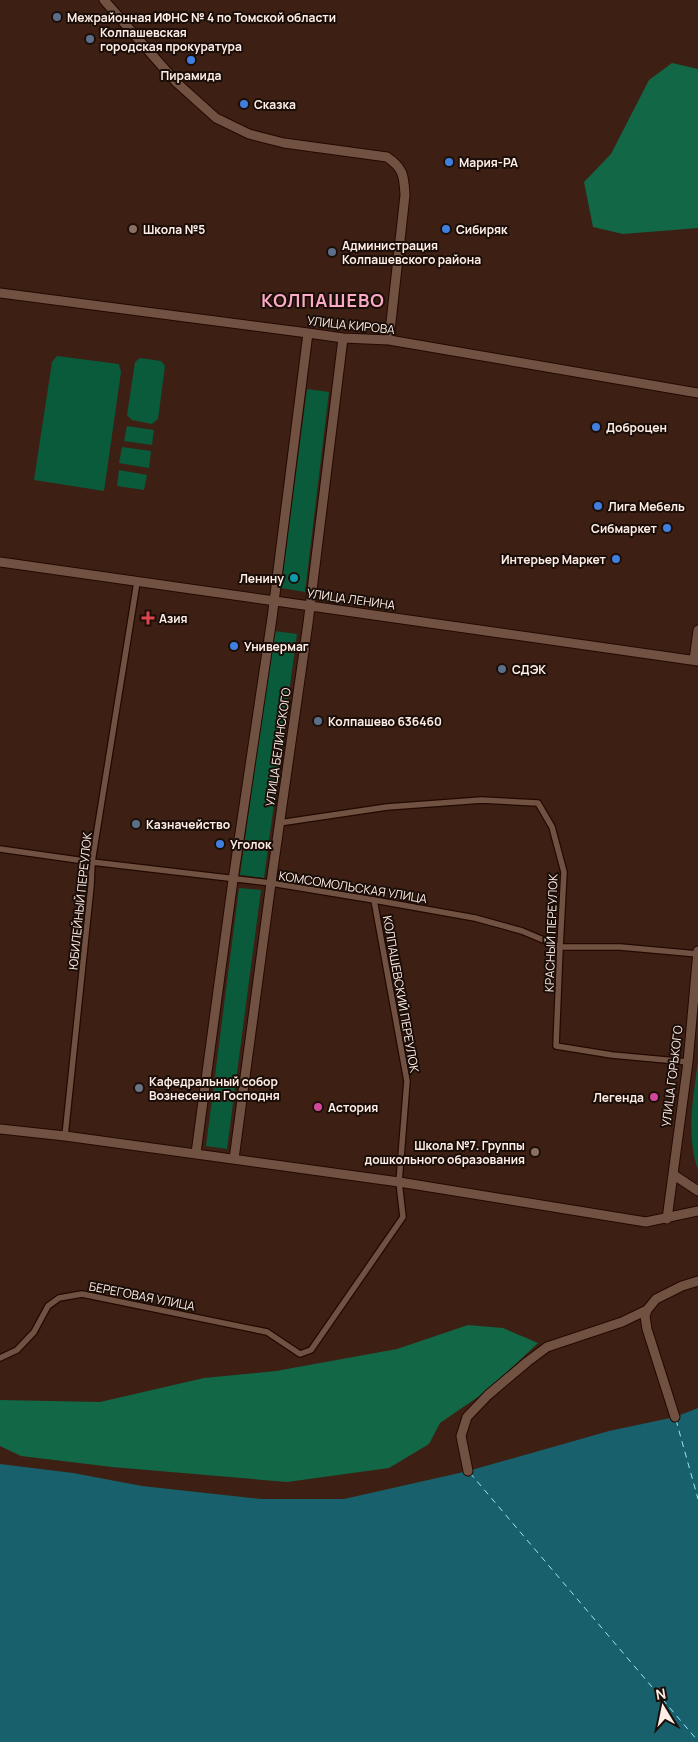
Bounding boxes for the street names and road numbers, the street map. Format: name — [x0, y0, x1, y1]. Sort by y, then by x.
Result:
street label: УЛИЦА КИРОВА — [306, 312, 396, 338]
street label: УЛИЦА ЛЕНИНА — [306, 584, 397, 614]
street label: УЛИЦА БЕЛИНСКОГО — [261, 686, 295, 807]
street label: ЮБИЛЕЙНЫЙ ПЕРЕУЛОК — [64, 830, 96, 971]
street label: КОМСОМОЛЬСКАЯ УЛИЦА — [278, 867, 429, 907]
street label: КРАСНЫЙ ПЕРЕУЛОК — [540, 873, 562, 992]
street label: КОЛПАШЕВСКИЙ ПЕРЕУЛОК — [379, 914, 423, 1075]
street label: УЛИЦА ГОРЬКОГО — [657, 1024, 687, 1128]
street label: БЕРЕГОВАЯ УЛИЦА — [88, 1277, 197, 1315]

